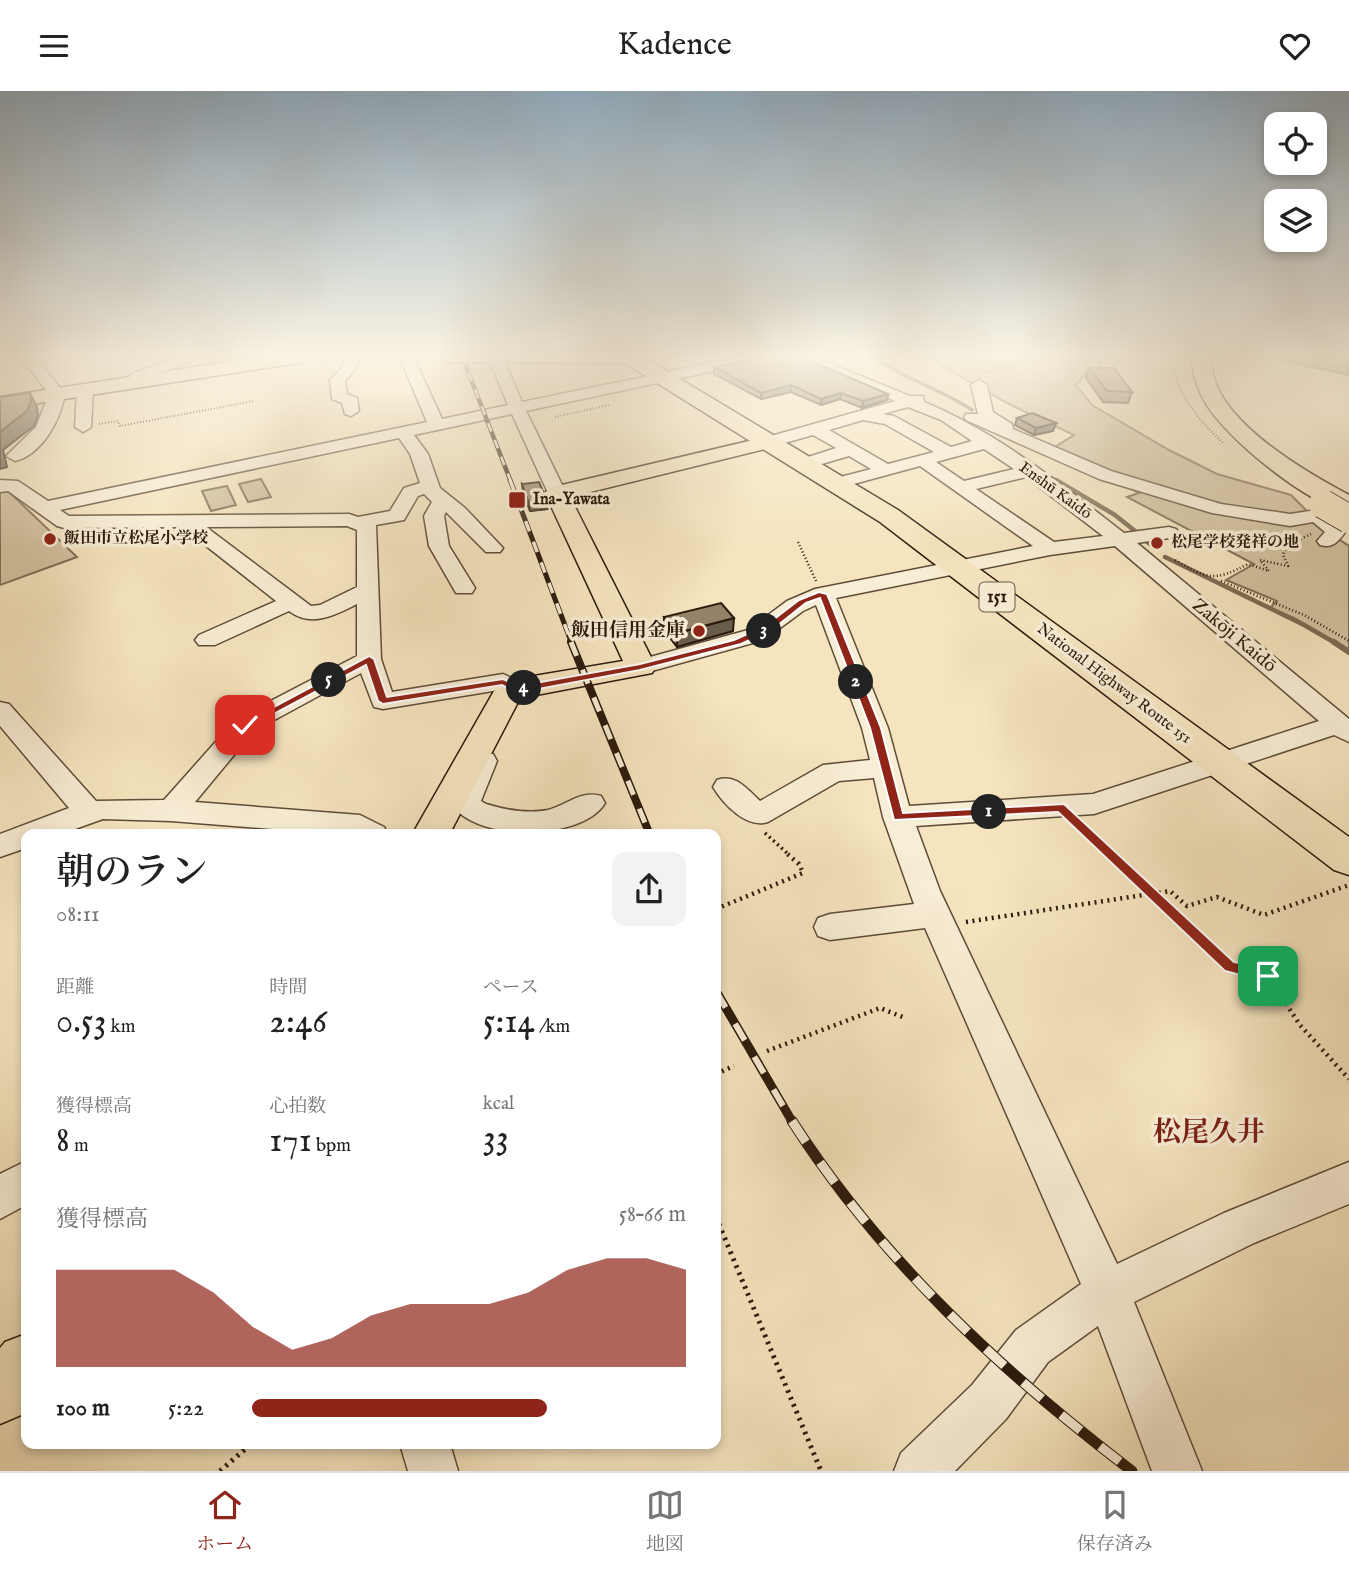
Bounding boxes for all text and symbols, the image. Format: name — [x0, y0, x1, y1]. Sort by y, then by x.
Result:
text: Kadence — [617, 25, 732, 66]
icon: menu — [35, 27, 73, 65]
icon: heart — [1276, 27, 1314, 65]
map controls — [1264, 112, 1327, 252]
button: locate — [1264, 112, 1327, 175]
button: layers — [1264, 189, 1327, 252]
street label: Enshū Kaidō — [1015, 458, 1096, 524]
marker: Ina-Yawata — [507, 490, 527, 510]
place label: Ina-Yawata — [533, 490, 611, 510]
place label: 飯田市立松尾小学校 — [64, 529, 209, 549]
marker: 飯田市立松尾小学校 — [42, 531, 58, 547]
place label: 松尾学校発祥の地 — [1171, 533, 1299, 553]
marker: 松尾学校発祥の地 — [1149, 535, 1165, 551]
road number: 151 — [979, 583, 1014, 611]
street label: Zakōji Kaidō — [1187, 594, 1281, 678]
pin: 3 — [746, 613, 782, 649]
text: 3 — [760, 618, 767, 642]
place label: 飯田信用金庫 — [571, 619, 685, 643]
street label: National Highway Route 151 — [1033, 619, 1195, 749]
marker: 飯田信用金庫 — [691, 623, 707, 639]
pin: 5 — [312, 663, 346, 697]
pin: 2 — [838, 665, 874, 699]
text: 5 — [325, 667, 332, 691]
text: 2 — [851, 669, 860, 693]
pin: 4 — [506, 671, 542, 705]
text: 4 — [519, 675, 528, 699]
pin — [215, 695, 275, 755]
icon: check — [226, 706, 264, 744]
pin: 1 — [972, 795, 1006, 829]
text: 1 — [985, 799, 992, 823]
text: 朝のラン — [56, 850, 208, 898]
button: share — [612, 852, 686, 926]
text: 08:11 — [56, 900, 100, 929]
pin — [1238, 946, 1298, 1006]
icon: arrive — [1249, 957, 1287, 995]
text: 距離 — [56, 976, 94, 1000]
text: 時間 — [269, 976, 307, 1000]
text: ペース — [483, 976, 539, 1000]
text: 0.53 — [56, 1000, 106, 1045]
text: 2:46 — [269, 1000, 327, 1045]
text: 5:14 — [483, 1000, 535, 1045]
text: km — [106, 1015, 135, 1039]
text: /km — [535, 1015, 570, 1039]
text: kcal — [483, 1092, 514, 1116]
text: 獲得標高 — [56, 1095, 132, 1119]
text: 心拍数 — [269, 1095, 326, 1119]
text: 33 — [483, 1116, 509, 1161]
district label: 松尾久井 — [1153, 1116, 1265, 1151]
text: 8 — [56, 1119, 70, 1164]
text: 171 — [269, 1119, 312, 1164]
text: m — [70, 1134, 89, 1158]
text: bpm — [312, 1134, 351, 1158]
text: 58–66 m — [619, 1200, 686, 1229]
text: 獲得標高 — [56, 1205, 148, 1234]
text: 100 m — [56, 1394, 110, 1423]
text: 5:22 — [168, 1394, 204, 1423]
tab: ホーム — [196, 1486, 253, 1557]
tab: 地図 — [646, 1486, 684, 1557]
tab: 保存済み — [1077, 1486, 1153, 1557]

